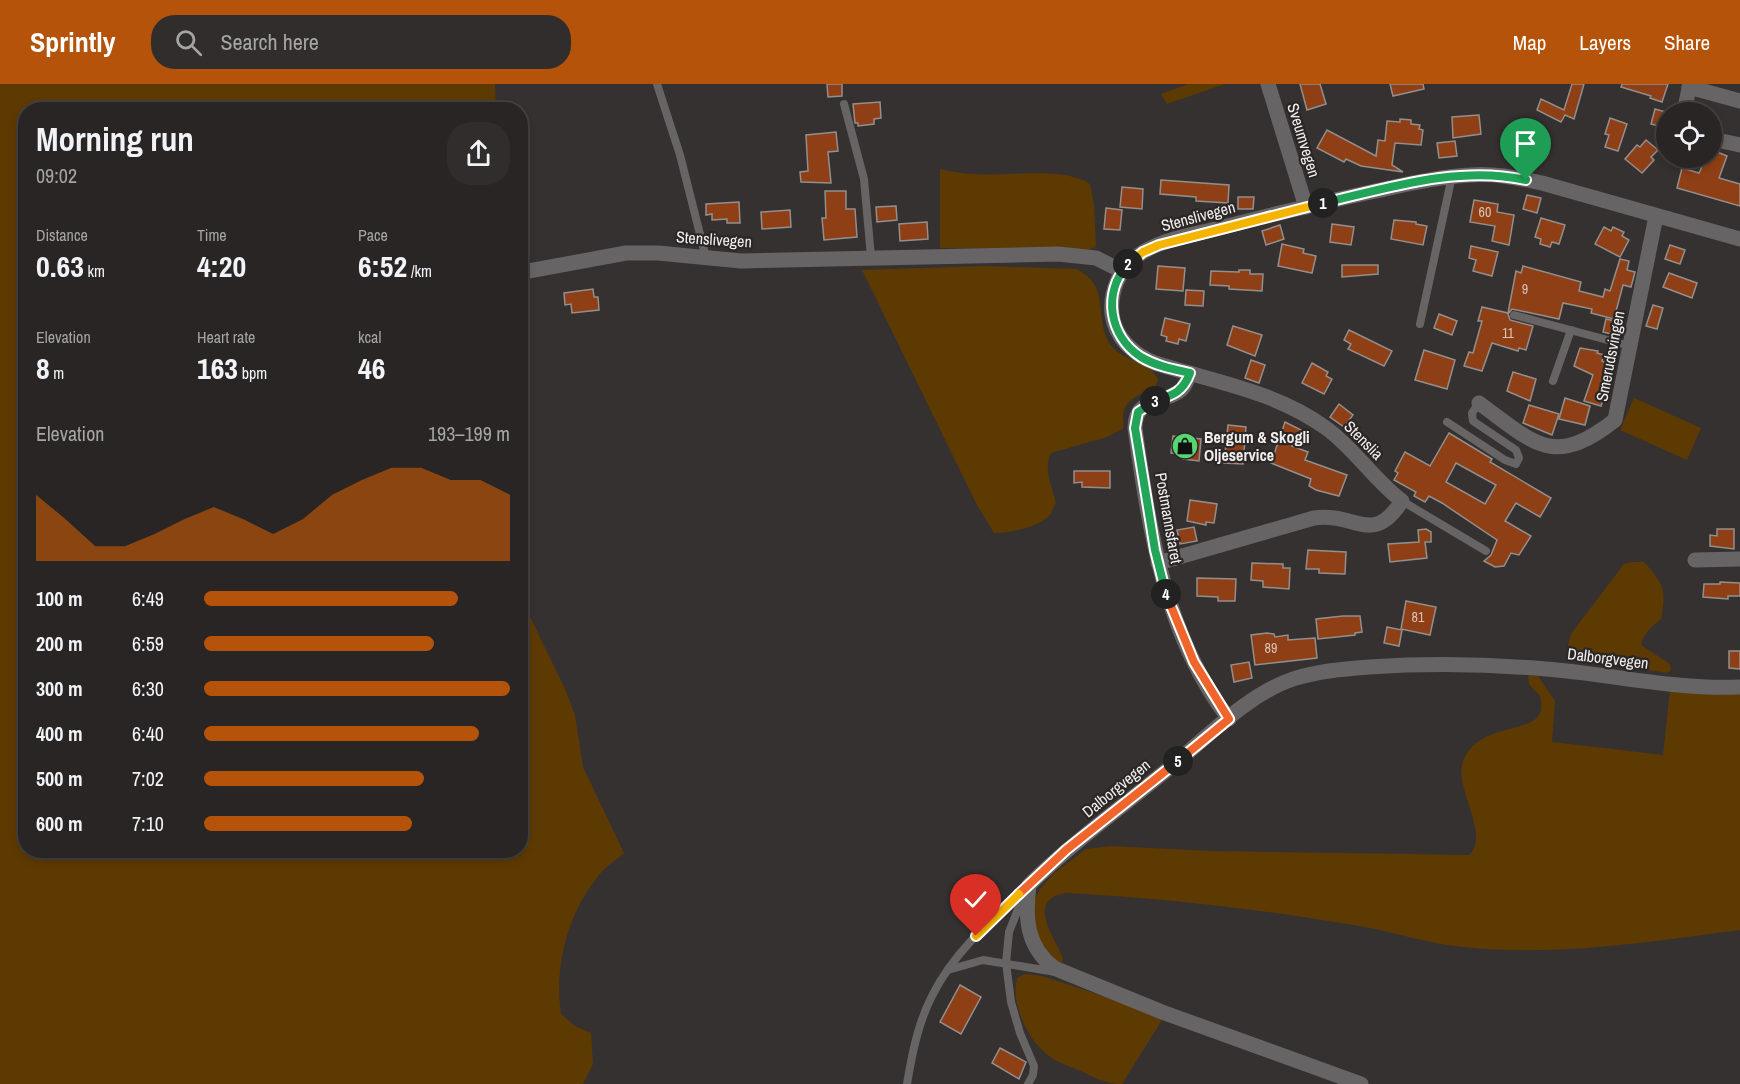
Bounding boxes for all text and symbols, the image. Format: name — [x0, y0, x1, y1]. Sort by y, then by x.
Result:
search box — [151, 15, 571, 69]
text: Sprintly — [30, 23, 115, 61]
icon: search — [172, 26, 205, 59]
text: Search here — [220, 27, 319, 57]
text: Map — [1513, 28, 1546, 57]
text: Layers — [1579, 28, 1631, 57]
text: Share — [1664, 28, 1710, 57]
street label: Sveumvegen — [1282, 100, 1326, 180]
map controls — [1656, 102, 1722, 168]
button: locate — [1656, 102, 1722, 168]
text: Morning run — [36, 117, 194, 161]
pin — [1500, 118, 1551, 180]
button: share — [447, 122, 510, 185]
icon: arrive — [1509, 127, 1542, 160]
text: 09:02 — [36, 162, 77, 189]
pin: 1 — [1308, 188, 1338, 218]
text: 1 — [1319, 192, 1327, 214]
street label: Stenslivegen — [1159, 196, 1237, 236]
house number: 60 — [1479, 203, 1491, 221]
text: Distance — [36, 224, 88, 246]
text: Time — [197, 224, 227, 246]
text: Pace — [358, 224, 388, 246]
street label: Stenslivegen — [675, 225, 753, 253]
text: 0.63 — [36, 246, 84, 286]
text: 4:20 — [197, 246, 246, 286]
text: 6:52 — [358, 246, 407, 286]
pin: 2 — [1113, 249, 1143, 279]
text: 2 — [1124, 253, 1132, 275]
text: km — [84, 260, 105, 282]
text: /km — [407, 260, 432, 282]
house number: 9 — [1522, 280, 1528, 298]
street label: Smerudsvingen — [1590, 309, 1630, 403]
house number: 11 — [1502, 324, 1515, 342]
text: Elevation — [36, 326, 91, 348]
text: Heart rate — [197, 326, 255, 348]
text: kcal — [358, 326, 381, 348]
text: 8 — [36, 348, 50, 388]
text: 163 — [197, 348, 238, 388]
text: 46 — [358, 348, 385, 388]
text: m — [50, 362, 64, 384]
text: bpm — [238, 362, 267, 384]
pin: 3 — [1140, 386, 1170, 416]
text: 3 — [1151, 390, 1159, 412]
street label: Stenslia — [1339, 415, 1389, 465]
text: Elevation — [36, 420, 104, 447]
text: 193–199 m — [428, 420, 510, 447]
place label: Bergum & Skogli Oljeservice — [1204, 426, 1310, 466]
shop icon: Bergum & Skogli Oljeservice — [1170, 431, 1200, 461]
street label: Postmannsfaret — [1150, 471, 1188, 566]
pin: 4 — [1151, 579, 1181, 609]
text: 4 — [1162, 583, 1170, 605]
text: 100 m — [36, 585, 83, 612]
text: 6:49 — [132, 585, 164, 612]
house number: 81 — [1412, 608, 1425, 626]
text: 200 m — [36, 630, 83, 657]
text: 6:59 — [132, 630, 164, 657]
house number: 89 — [1265, 639, 1277, 657]
street label: Dalborgvegen — [1566, 642, 1650, 674]
text: 300 m — [36, 675, 83, 702]
text: 6:30 — [132, 675, 164, 702]
text: 400 m — [36, 720, 83, 747]
text: 6:40 — [132, 720, 164, 747]
pin: 5 — [1163, 746, 1193, 776]
text: 5 — [1174, 750, 1182, 772]
street label: Dalborgvegen — [1077, 754, 1155, 822]
text: 500 m — [36, 765, 83, 792]
text: 7:02 — [132, 765, 164, 792]
text: 600 m — [36, 810, 83, 837]
text: 7:10 — [132, 810, 164, 837]
pin — [950, 874, 1001, 936]
icon: check — [959, 883, 992, 916]

